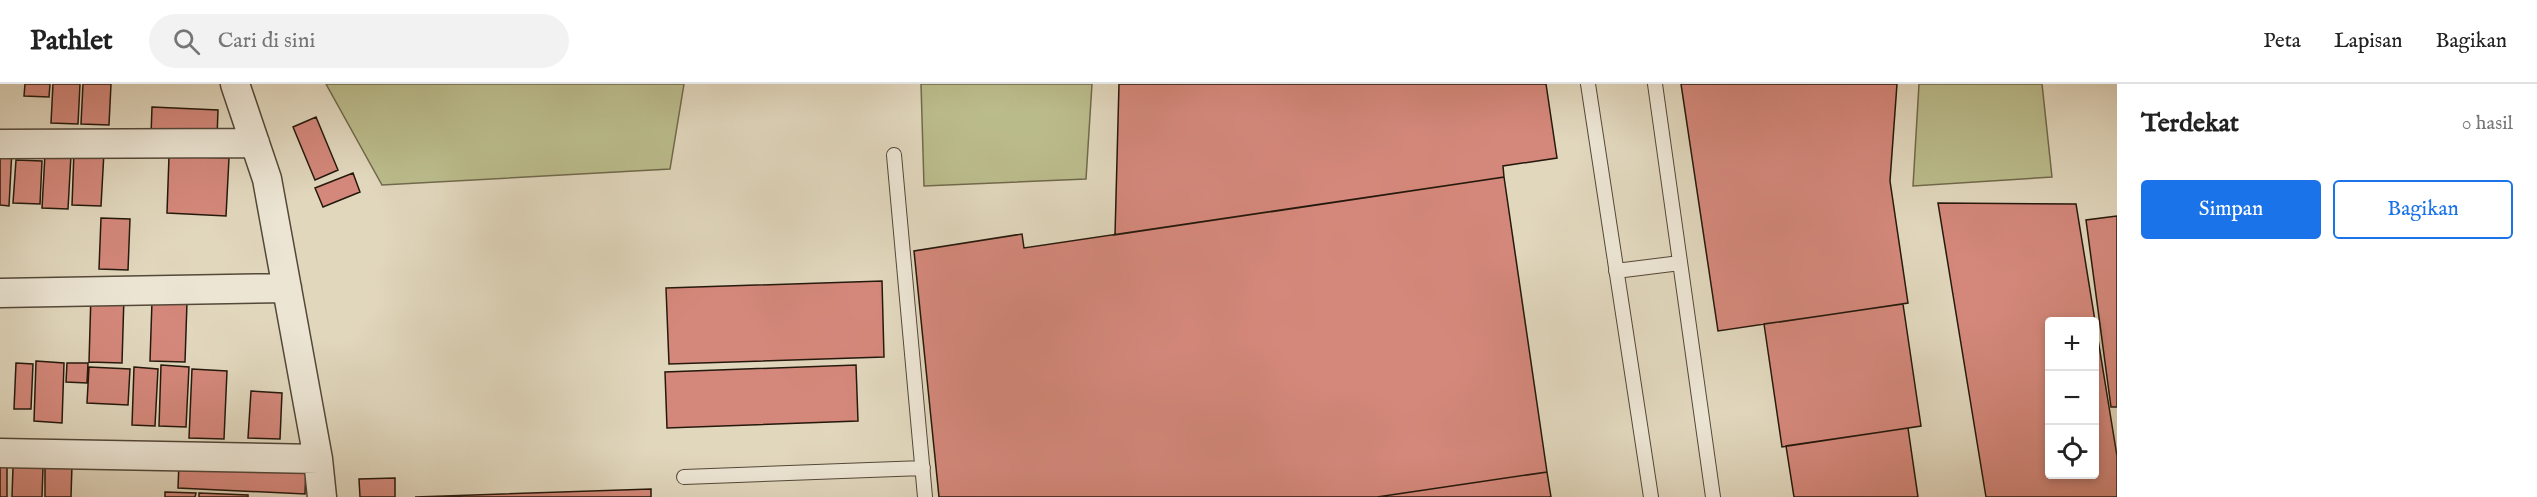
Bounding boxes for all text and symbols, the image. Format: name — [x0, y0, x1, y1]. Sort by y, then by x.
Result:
search box — [149, 14, 569, 68]
text: Pathlet — [30, 24, 113, 59]
icon: search — [170, 25, 203, 58]
text: Cari di sini — [218, 27, 315, 55]
text: Peta — [2263, 28, 2301, 55]
text: Lapisan — [2334, 28, 2403, 55]
text: Bagikan — [2436, 28, 2507, 55]
text: Terdekat — [2141, 107, 2239, 140]
text: 0 hasil — [2462, 111, 2513, 136]
button: Simpan — [2141, 180, 2321, 239]
button: Bagikan — [2333, 180, 2513, 239]
map controls — [2045, 317, 2099, 479]
button: + — [2045, 317, 2099, 371]
button: − — [2045, 371, 2099, 425]
button: locate — [2045, 425, 2099, 479]

